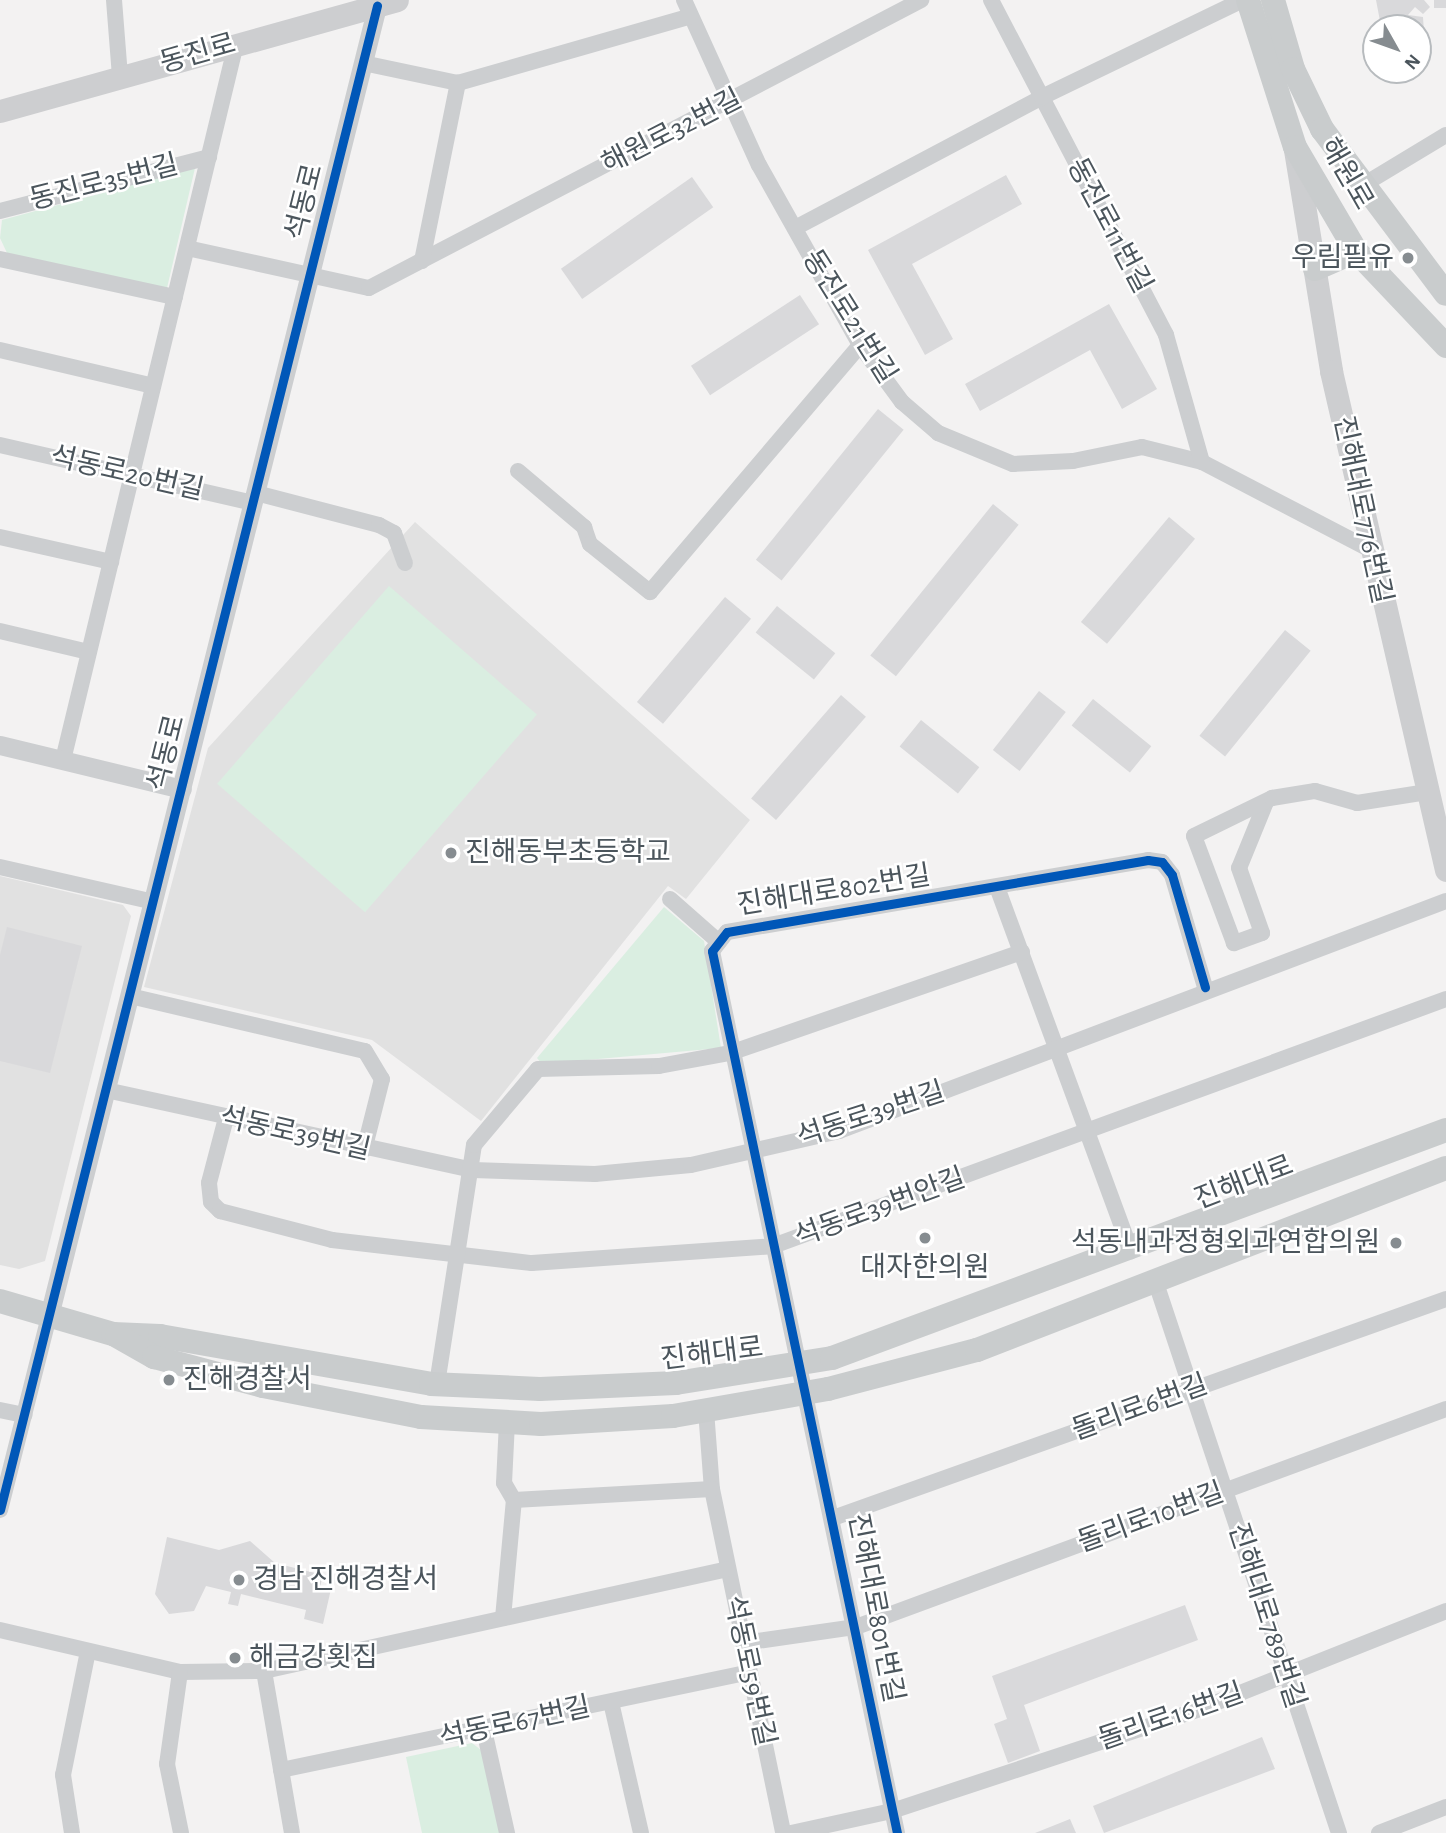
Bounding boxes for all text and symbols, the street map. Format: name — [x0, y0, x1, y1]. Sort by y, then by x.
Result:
north arrow — [1362, 14, 1432, 84]
street label: 동진로 — [156, 27, 240, 81]
text: N — [1400, 50, 1423, 73]
street label: 해원로32번길 — [596, 82, 748, 182]
street label: 해원로 — [1312, 132, 1380, 216]
street label: 동진로35번길 — [26, 148, 182, 218]
street label: 동진로11번길 — [1059, 153, 1159, 299]
street label: 석동로 — [279, 160, 331, 244]
place label: 우림필유 — [1291, 241, 1394, 275]
street label: 동진로21번길 — [795, 244, 903, 390]
marker: 우림필유 — [1400, 250, 1416, 266]
street label: 진해대로776번길 — [1326, 413, 1398, 607]
street label: 석동로20번길 — [47, 440, 207, 508]
street label: 석동로 — [141, 711, 193, 795]
place label: 진해동부초등학교 — [465, 836, 671, 870]
marker: 진해동부초등학교 — [443, 845, 459, 861]
street label: 진해대로802번길 — [735, 859, 933, 923]
street label: 석동로39번길 — [793, 1075, 949, 1155]
street label: 석동로39번길 — [216, 1100, 374, 1168]
street label: 진해대로 — [1190, 1149, 1298, 1217]
street label: 석동로39번안길 — [790, 1162, 970, 1254]
place label: 석동내과정형외과연합의원 — [1071, 1226, 1380, 1260]
marker: 대자한의원 — [915, 1228, 935, 1248]
marker: 석동내과정형외과연합의원 — [1386, 1233, 1406, 1253]
place label: 대자한의원 — [861, 1251, 989, 1285]
street label: 진해대로 — [659, 1331, 765, 1377]
place label: 진해경찰서 — [183, 1363, 312, 1397]
street label: 돌리로6번길 — [1068, 1368, 1212, 1448]
marker: 진해경찰서 — [161, 1372, 177, 1388]
street label: 돌리로10번길 — [1073, 1476, 1229, 1560]
street label: 진해대로801번길 — [840, 1510, 910, 1706]
street label: 진해대로789번길 — [1220, 1519, 1312, 1713]
place label: 경남 진해경찰서 — [253, 1563, 438, 1597]
marker: 경남 진해경찰서 — [231, 1572, 247, 1588]
street label: 석동로59번길 — [717, 1592, 781, 1750]
place label: 해금강횟집 — [249, 1641, 378, 1675]
marker: 해금강횟집 — [227, 1650, 243, 1666]
street label: 돌리로16번길 — [1094, 1676, 1248, 1758]
street label: 석동로67번길 — [436, 1691, 594, 1755]

